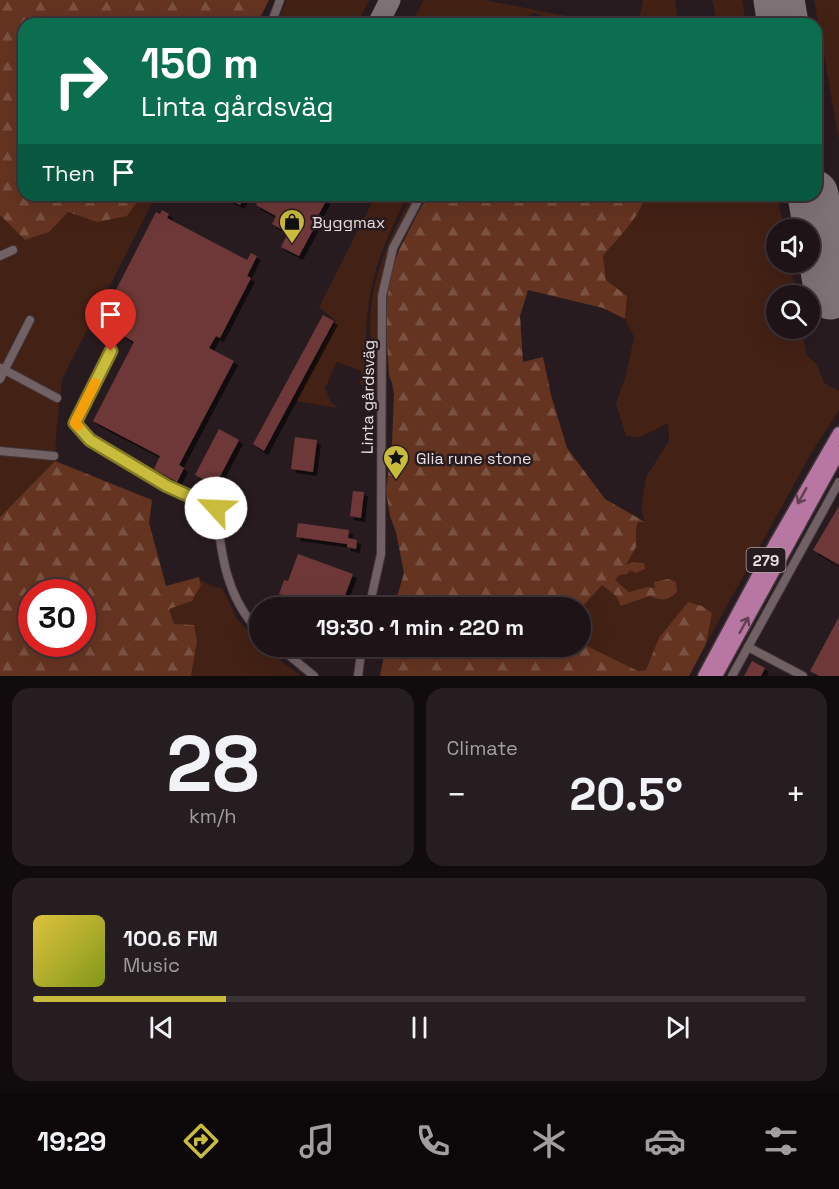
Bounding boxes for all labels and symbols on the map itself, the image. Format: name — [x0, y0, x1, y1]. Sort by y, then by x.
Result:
shop icon: Byggmax — [277, 207, 307, 245]
place label: Byggmax — [312, 212, 385, 233]
pin — [85, 289, 136, 351]
street label: Linta gårdsväg — [357, 340, 379, 454]
place icon: Glia rune stone — [381, 443, 411, 481]
place label: Glia rune stone — [416, 448, 531, 469]
position arrow — [184, 476, 248, 540]
one-way arrow — [796, 487, 808, 504]
road number: 279 — [746, 548, 786, 572]
speed limit sign: 30 — [18, 579, 96, 657]
one-way arrow — [739, 616, 750, 634]

